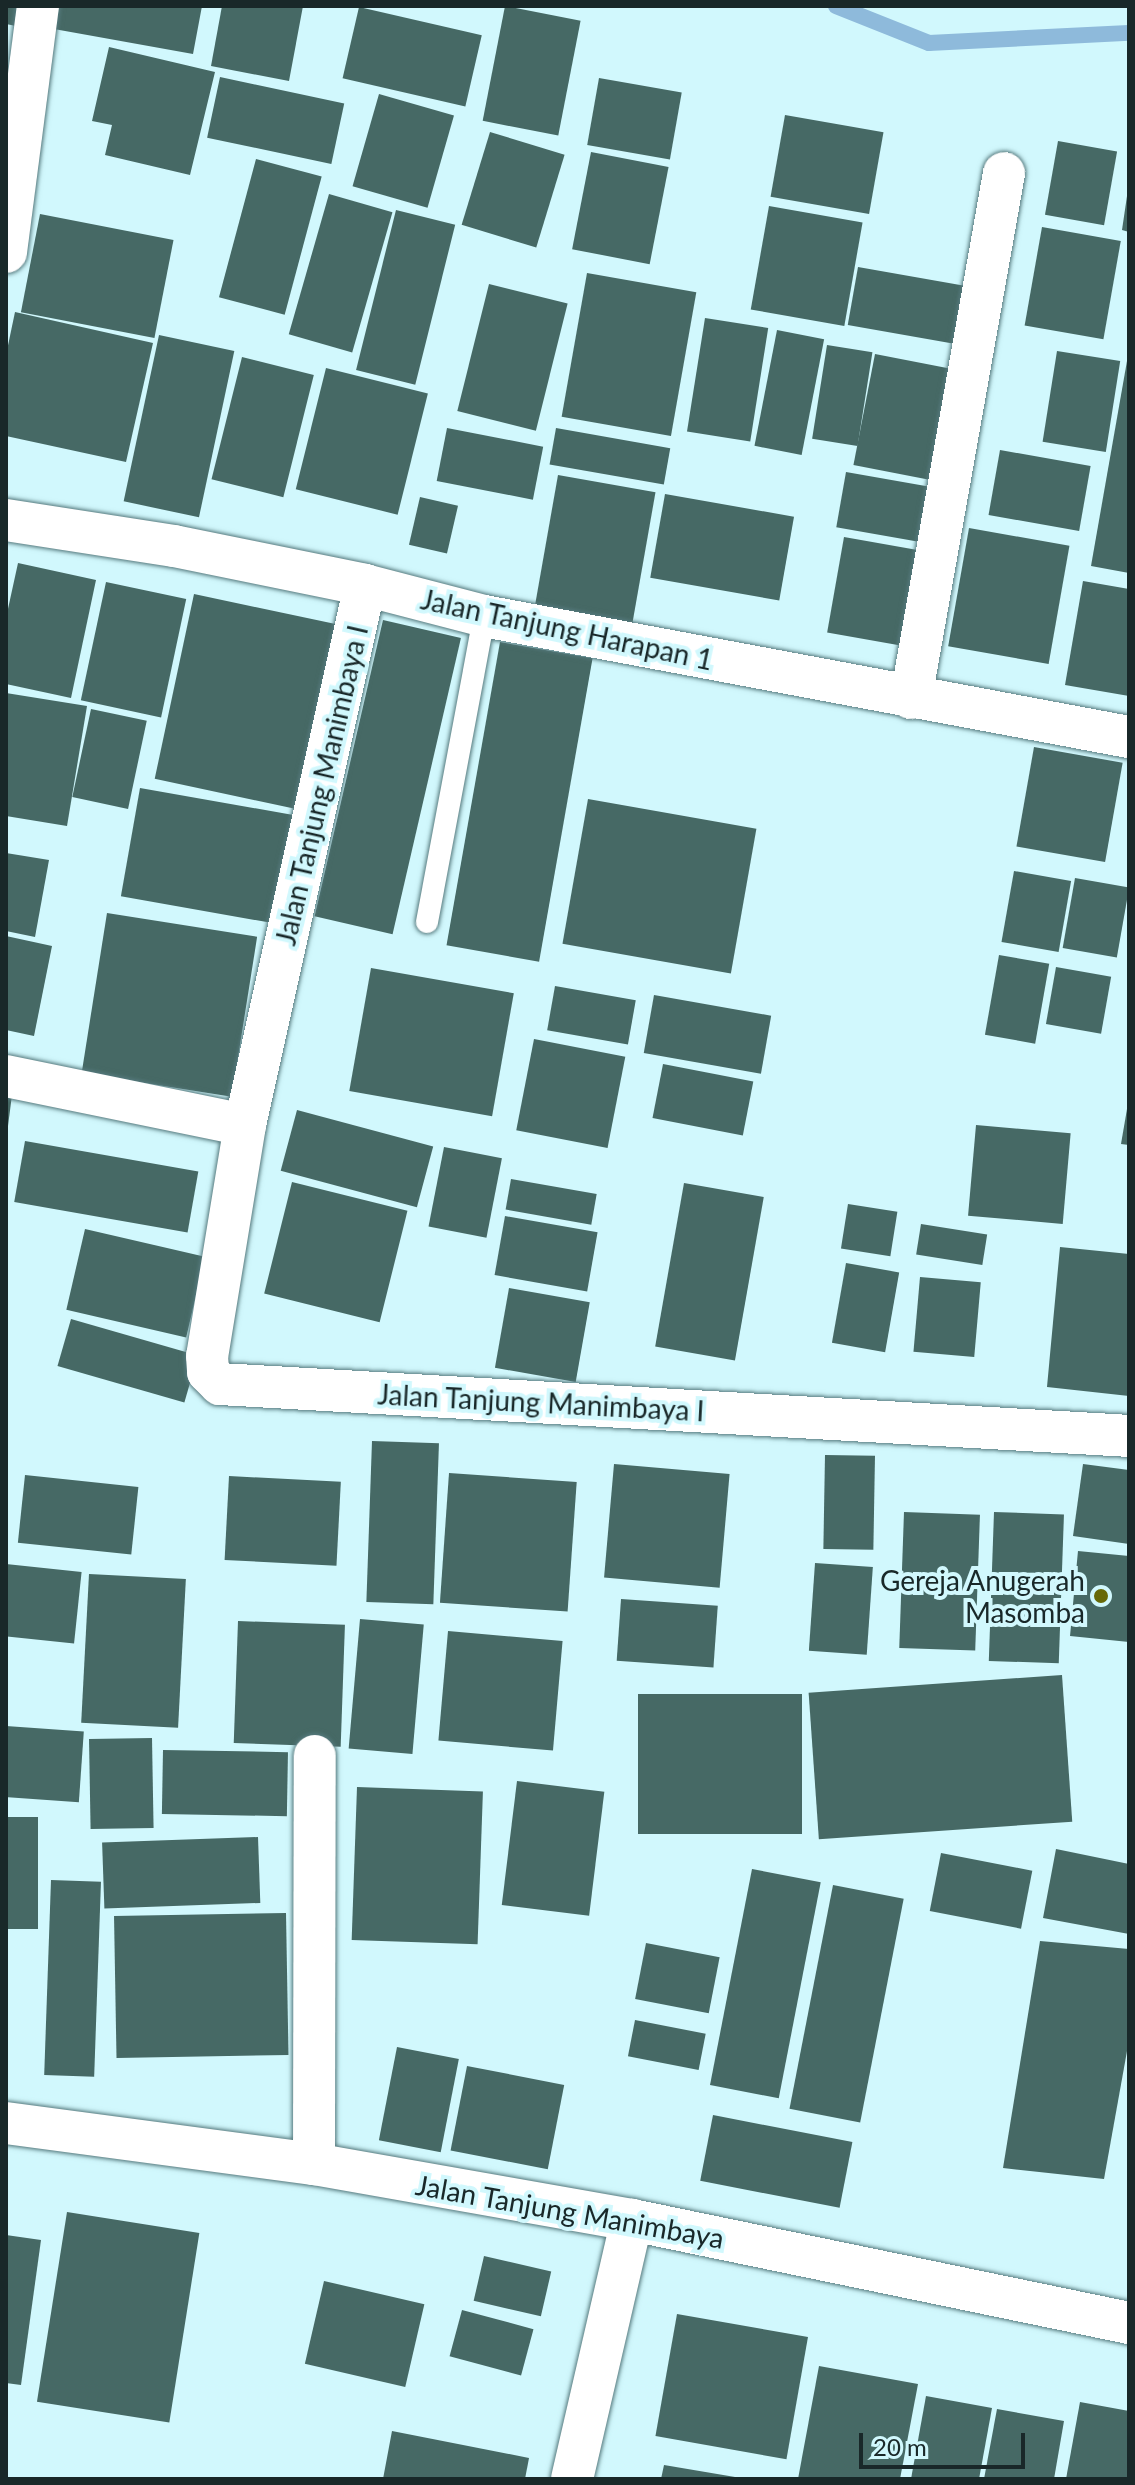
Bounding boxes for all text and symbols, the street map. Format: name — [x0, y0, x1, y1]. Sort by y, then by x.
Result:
street label: Jalan Tanjung Harapan 1 — [418, 582, 716, 676]
street label: Jalan Tanjung Manimbaya I — [268, 621, 374, 949]
street label: Jalan Tanjung Manimbaya I — [376, 1377, 706, 1427]
place label: Gereja Anugerah Masomba — [879, 1563, 1085, 1629]
marker: Gereja Anugerah Masomba — [1092, 1587, 1110, 1605]
street label: Jalan Tanjung Manimbaya — [413, 2167, 727, 2255]
scale bar — [863, 2417, 1029, 2467]
text: 20 m — [873, 2432, 927, 2461]

